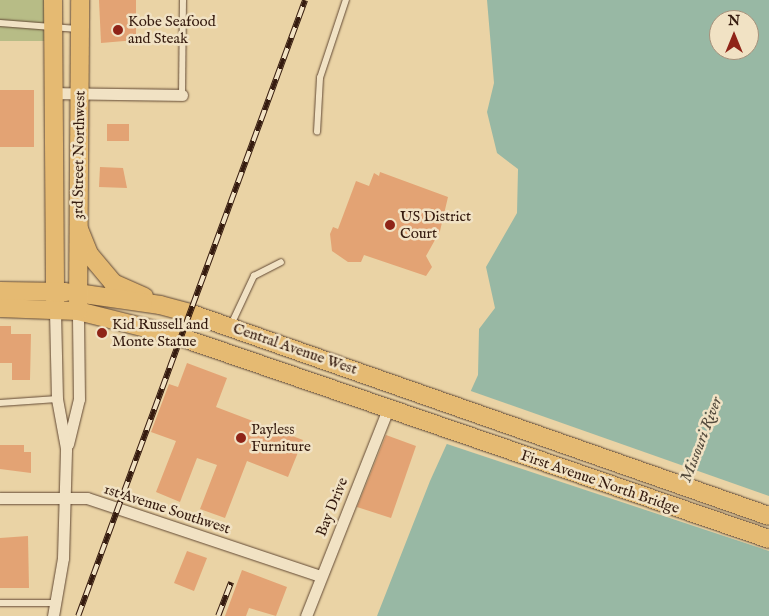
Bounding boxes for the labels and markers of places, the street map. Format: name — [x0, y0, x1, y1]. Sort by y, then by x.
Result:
place label: Kobe Seafood and Steak — [128, 12, 216, 47]
marker: Kobe Seafood and Steak — [112, 24, 124, 36]
place label: US District Court — [400, 207, 471, 242]
marker: US District Court — [384, 219, 396, 231]
place label: Kid Russell and Monte Statue — [112, 315, 209, 350]
marker: Kid Russell and Monte Statue — [96, 327, 108, 339]
place label: Payless Furniture — [251, 420, 311, 455]
marker: Payless Furniture — [235, 432, 247, 444]

